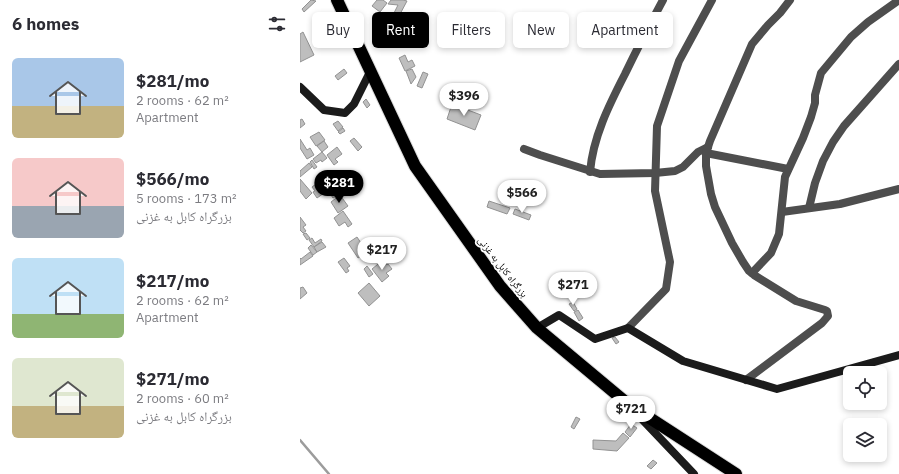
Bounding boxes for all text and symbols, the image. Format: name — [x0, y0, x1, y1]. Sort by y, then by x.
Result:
chip: Buy — [312, 12, 364, 48]
chip: Rent — [372, 12, 429, 48]
chip: Filters — [437, 12, 505, 48]
chip: New — [513, 12, 569, 48]
chip: Apartment — [577, 12, 673, 48]
text: 6 homes — [12, 13, 79, 35]
icon: filters — [266, 13, 288, 35]
text: $281/mo — [136, 70, 209, 92]
icon: home — [44, 74, 92, 122]
pin: $396 — [440, 83, 488, 117]
text: $396 — [448, 87, 480, 104]
text: 2 rooms · 62 m² — [136, 92, 229, 109]
text: Apartment — [136, 109, 199, 126]
text: $566/mo — [136, 168, 209, 190]
pin: $281 — [315, 170, 363, 204]
icon: home — [44, 174, 92, 222]
text: $281 — [323, 174, 355, 191]
pin: $566 — [498, 180, 546, 214]
text: $566 — [506, 184, 538, 201]
text: 5 rooms · 173 m² — [136, 190, 237, 207]
text: بزرگراه کابل به غزنی — [136, 208, 232, 225]
street label: بزرگراه کابل به غزنی — [475, 234, 531, 300]
pin: $217 — [358, 237, 406, 271]
text: $217 — [366, 241, 398, 258]
text: $217/mo — [136, 270, 209, 292]
pin: $271 — [549, 272, 597, 306]
icon: home — [44, 274, 92, 322]
text: $271 — [557, 276, 589, 293]
text: 2 rooms · 62 m² — [136, 292, 229, 309]
text: Apartment — [136, 309, 199, 326]
map controls — [843, 366, 887, 462]
button: locate — [843, 366, 887, 410]
text: $271/mo — [136, 368, 209, 390]
icon: home — [44, 374, 92, 422]
text: 2 rooms · 60 m² — [136, 390, 229, 407]
pin: $721 — [607, 396, 655, 430]
text: $721 — [615, 400, 647, 417]
text: بزرگراه کابل به غزنی — [136, 408, 232, 425]
button: layers — [843, 418, 887, 462]

